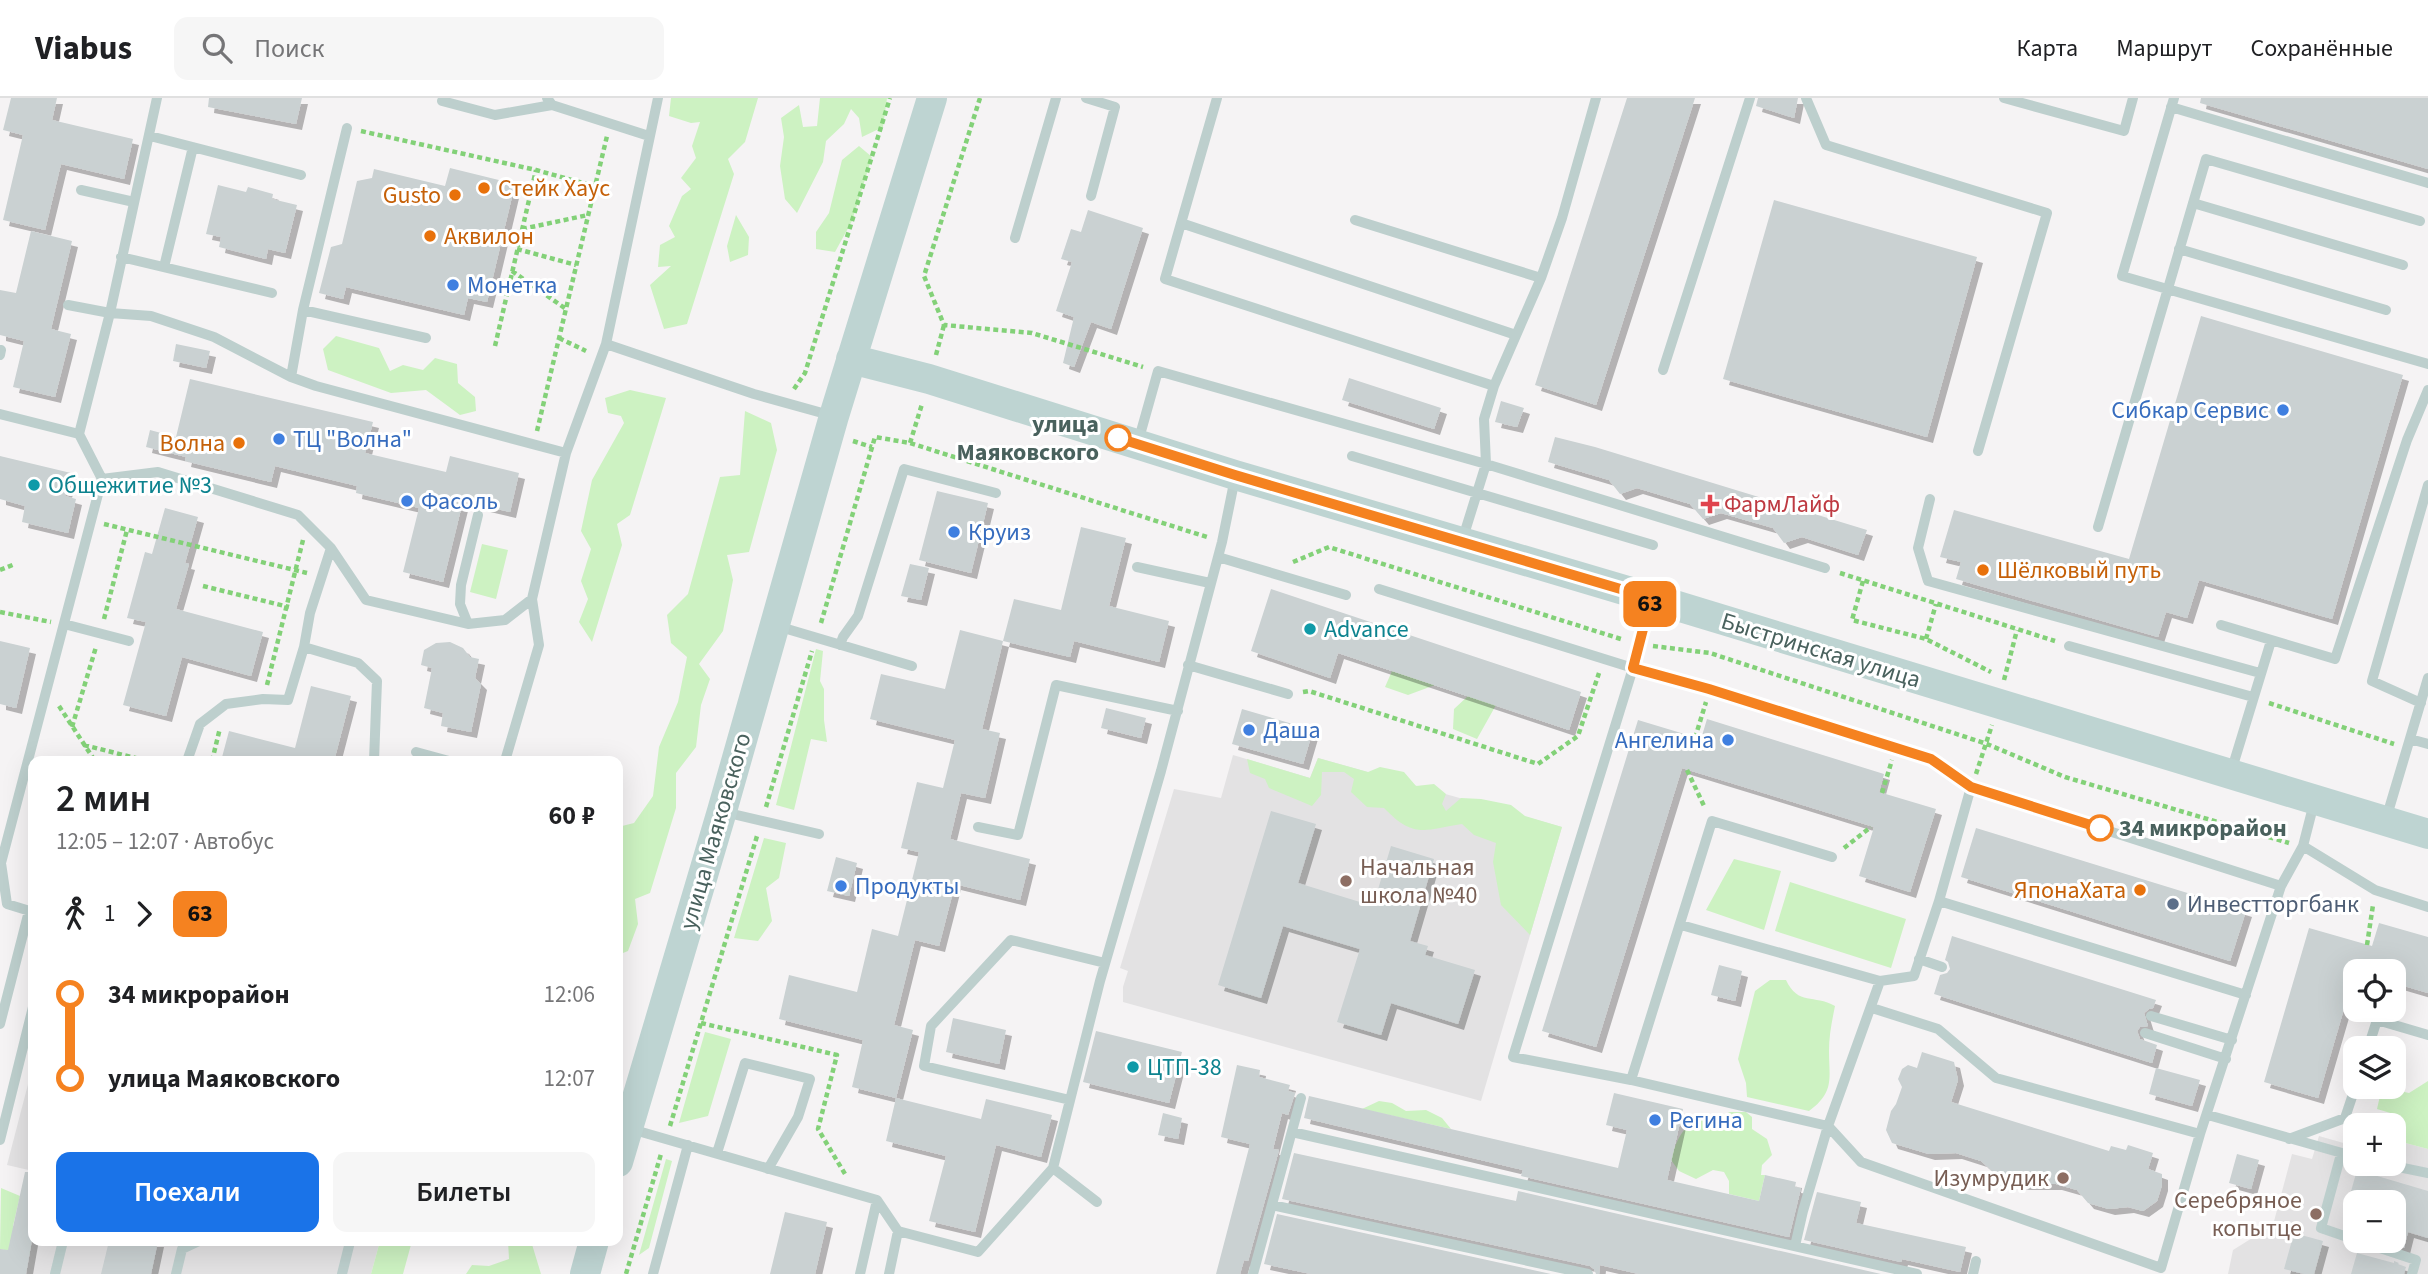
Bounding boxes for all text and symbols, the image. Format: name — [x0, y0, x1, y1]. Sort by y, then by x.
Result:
search box — [174, 17, 664, 80]
text: Viabus — [35, 25, 132, 72]
icon: search — [198, 29, 236, 67]
text: Поиск — [254, 30, 324, 67]
text: Карта — [2017, 31, 2078, 66]
text: Маршрут — [2116, 31, 2212, 66]
text: Сохранённые — [2250, 31, 2393, 66]
place label: Стейк Хаус — [498, 171, 610, 206]
place label: Gusto — [383, 178, 441, 213]
marker: Стейк Хаус — [476, 180, 492, 196]
marker: Gusto — [447, 187, 463, 203]
place label: Аквилон — [444, 219, 534, 254]
marker: Аквилон — [422, 228, 438, 244]
place label: Монетка — [467, 268, 557, 303]
marker: Монетка — [445, 277, 461, 293]
place label: Сибкар Сервис — [2111, 393, 2269, 428]
marker: Сибкар Сервис — [2275, 402, 2291, 418]
place label: улица Маяковского — [957, 407, 1099, 470]
place label: ТЦ "Волна" — [293, 422, 412, 457]
marker: улица Маяковского — [1105, 425, 1131, 451]
place label: Волна — [160, 426, 225, 461]
marker: ТЦ "Волна" — [271, 431, 287, 447]
marker: Волна — [231, 435, 247, 451]
place label: Общежитие №3 — [48, 468, 212, 503]
marker: Общежитие №3 — [26, 477, 42, 493]
place label: Фасоль — [421, 484, 498, 519]
place label: ФармЛайф — [1724, 487, 1840, 522]
marker: Фасоль — [399, 493, 415, 509]
marker: ФармЛайф — [1702, 496, 1718, 512]
place label: Круиз — [968, 515, 1031, 550]
marker: Круиз — [946, 524, 962, 540]
place label: Шёлковый путь — [1997, 553, 2161, 588]
marker: Шёлковый путь — [1975, 562, 1991, 578]
line badge: 63 — [1618, 581, 1682, 627]
text: 63 — [1637, 586, 1663, 621]
street label: Быстринская улица — [1717, 603, 1925, 697]
place label: Advance — [1324, 612, 1409, 647]
marker: Advance — [1302, 621, 1318, 637]
place label: Даша — [1263, 713, 1321, 748]
marker: Даша — [1241, 722, 1257, 738]
place label: Ангелина — [1615, 723, 1714, 758]
street label: улица Маяковского — [671, 728, 760, 934]
marker: Ангелина — [1720, 732, 1736, 748]
text: 2 мин — [56, 772, 151, 826]
text: 60 ₽ — [549, 797, 595, 834]
place label: 34 микрорайон — [2119, 811, 2287, 846]
marker: 34 микрорайон — [2087, 815, 2113, 841]
text: 12:05 – 12:07 · Автобус — [56, 825, 274, 858]
place label: Начальная школа №40 — [1360, 850, 1477, 913]
place label: Продукты — [855, 869, 959, 904]
marker: Начальная школа №40 — [1338, 873, 1354, 889]
place label: ЯпонаХата — [2014, 873, 2126, 908]
marker: Продукты — [833, 878, 849, 894]
marker: ЯпонаХата — [2132, 882, 2148, 898]
place label: Инвестторгбанк — [2187, 887, 2359, 922]
icon: walk — [56, 895, 94, 933]
icon: forward — [125, 895, 163, 933]
text: 63 — [187, 896, 213, 931]
marker: Инвестторгбанк — [2165, 896, 2181, 912]
text: 1 — [104, 897, 115, 930]
map controls — [2343, 959, 2406, 1253]
button: locate — [2343, 959, 2406, 1022]
text: 34 микрорайон — [108, 976, 290, 1013]
text: 12:06 — [544, 978, 595, 1011]
button: layers — [2343, 1036, 2406, 1099]
place label: ЦТП-38 — [1147, 1050, 1222, 1085]
marker: ЦТП-38 — [1125, 1059, 1141, 1075]
text: улица Маяковского — [108, 1060, 340, 1097]
text: 12:07 — [544, 1062, 595, 1095]
place label: Регина — [1669, 1103, 1743, 1138]
marker: Регина — [1647, 1112, 1663, 1128]
button: + — [2343, 1113, 2406, 1176]
button: Поехали — [56, 1152, 319, 1232]
button: Билеты — [333, 1152, 595, 1232]
place label: Изумрудик — [1933, 1161, 2049, 1196]
marker: Изумрудик — [2055, 1170, 2071, 1186]
place label: Серебряное копытце — [2174, 1183, 2302, 1246]
button: − — [2343, 1190, 2406, 1253]
marker: Серебряное копытце — [2308, 1206, 2324, 1222]

